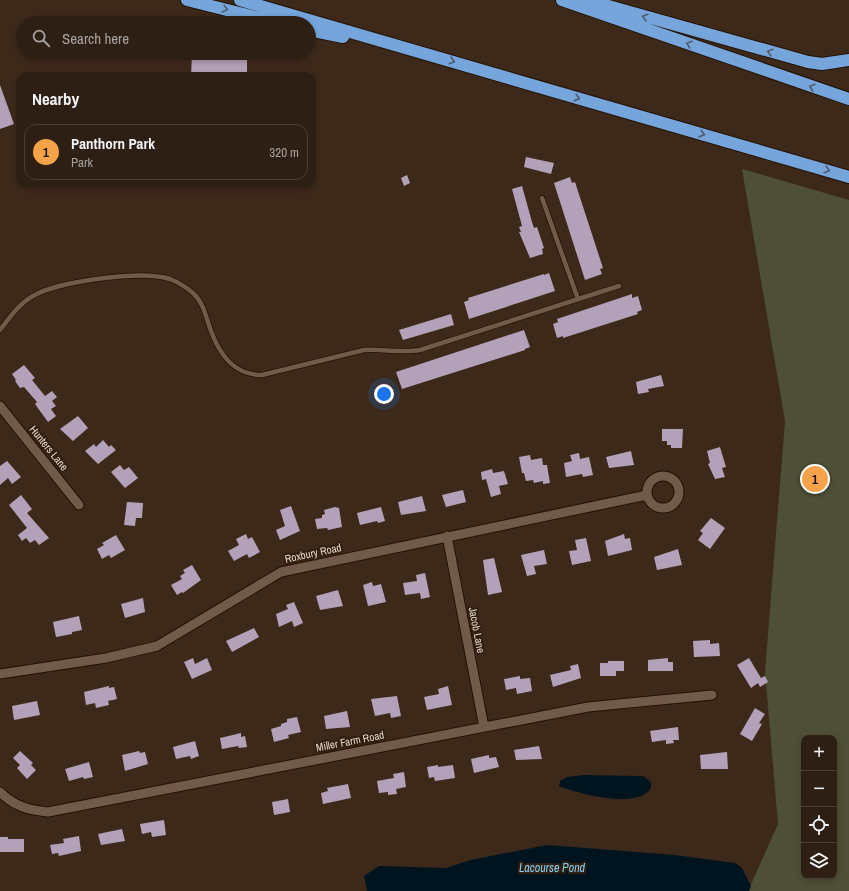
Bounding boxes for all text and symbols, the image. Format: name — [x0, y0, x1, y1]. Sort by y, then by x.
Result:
one-way arrow — [222, 5, 228, 13]
one-way arrow — [641, 13, 648, 22]
search box — [16, 16, 316, 60]
icon: search — [30, 27, 52, 49]
text: Search here — [62, 28, 129, 49]
one-way arrow — [686, 40, 693, 49]
one-way arrow — [766, 48, 773, 57]
one-way arrow — [449, 56, 456, 65]
one-way arrow — [809, 83, 816, 91]
text: Nearby — [32, 87, 79, 110]
one-way arrow — [573, 93, 580, 102]
one-way arrow — [698, 129, 705, 138]
text: Panthorn Park — [71, 133, 155, 154]
text: 1 — [43, 144, 49, 161]
text: 320 m — [269, 144, 299, 161]
text: Park — [71, 154, 93, 171]
one-way arrow — [823, 165, 830, 174]
your location — [374, 384, 394, 404]
street label: Hunters Lane — [27, 423, 71, 473]
pin: 1 — [802, 464, 828, 494]
street label: Roxbury Road — [283, 540, 343, 566]
street label: Jacob Lane — [466, 606, 488, 654]
street label: Miller Farm Road — [315, 728, 385, 754]
map controls — [801, 735, 837, 879]
button: + — [801, 735, 837, 771]
button: − — [801, 771, 837, 807]
button: locate — [801, 807, 837, 843]
button: layers — [801, 843, 837, 879]
water label: Lacourse Pond — [519, 860, 586, 876]

